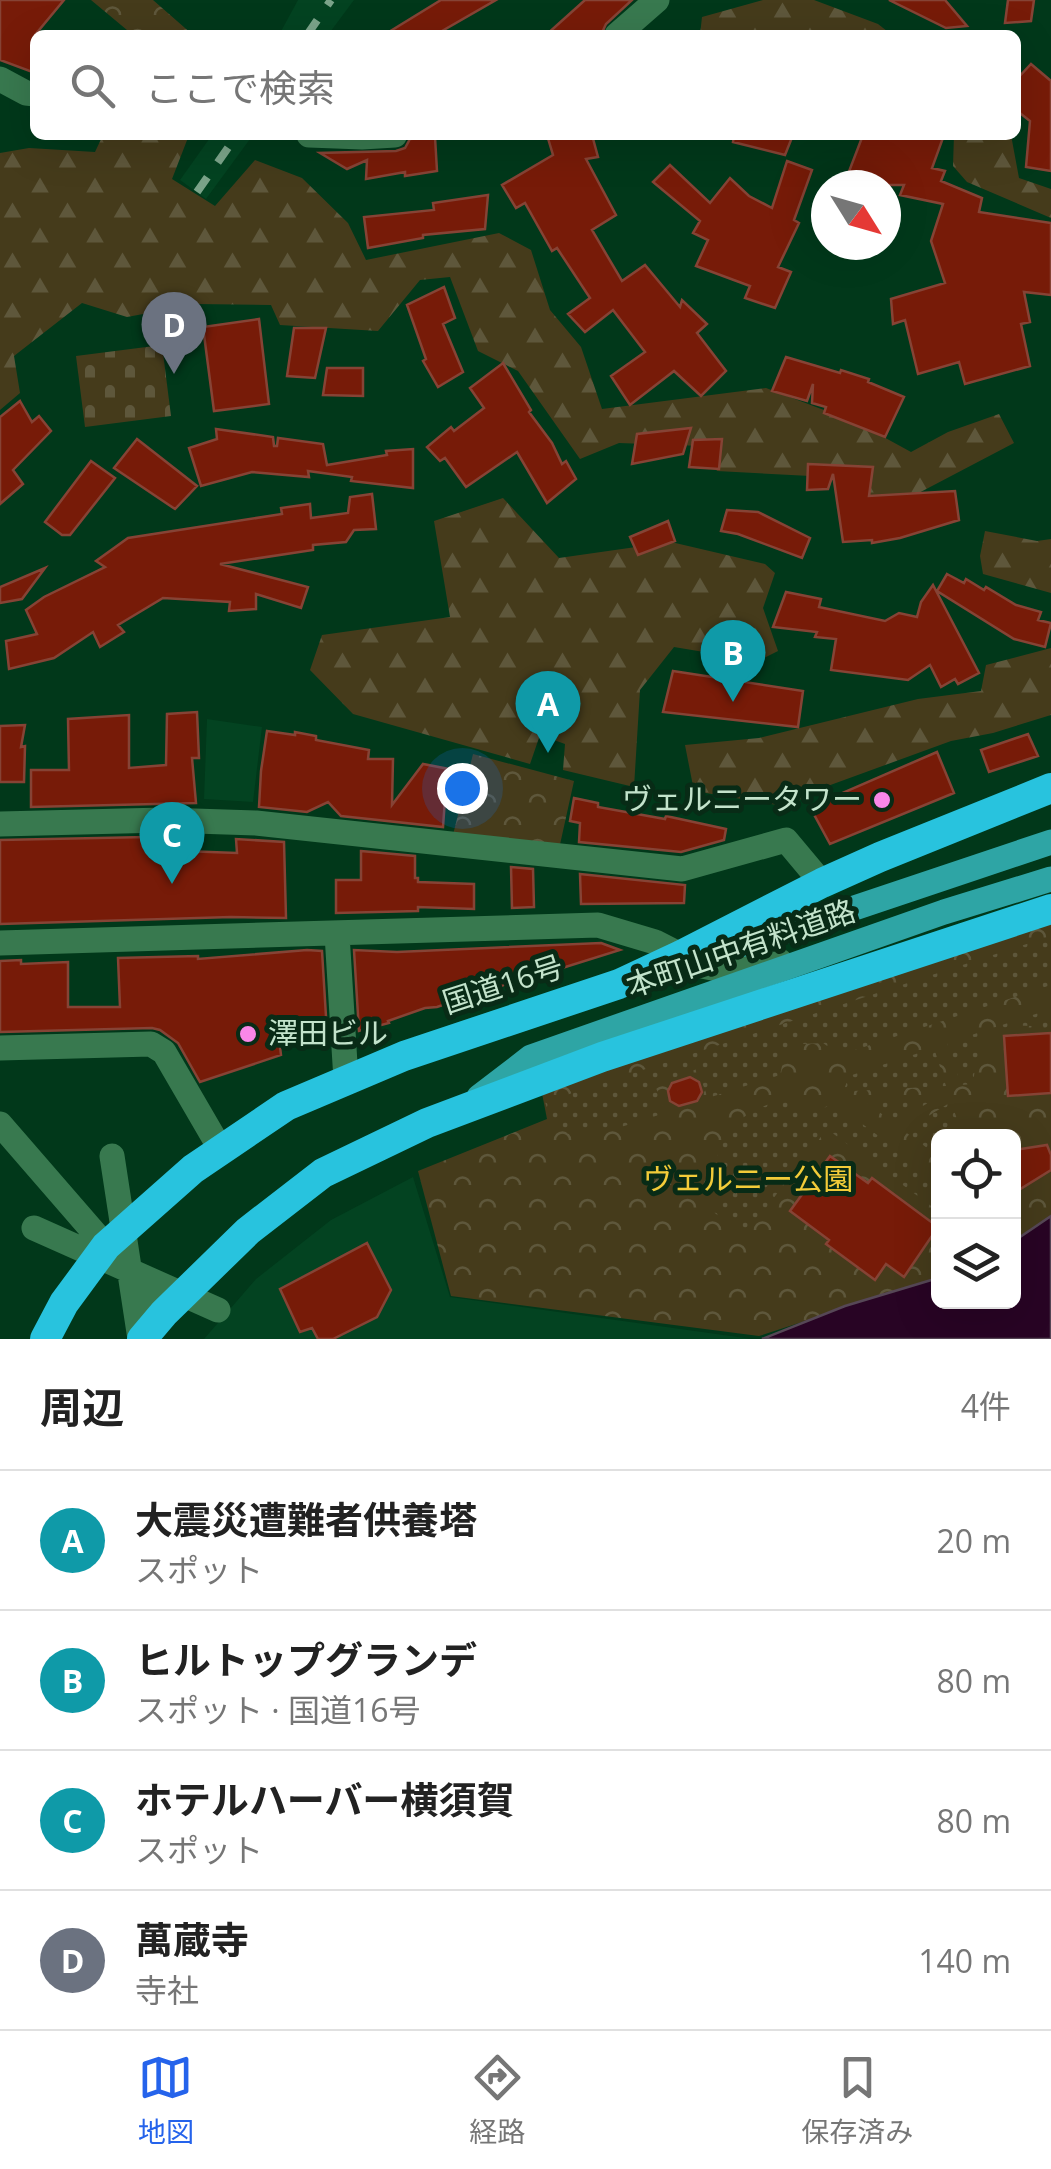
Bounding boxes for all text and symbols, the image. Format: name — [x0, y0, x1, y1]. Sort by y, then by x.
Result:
search box — [30, 30, 1021, 140]
icon: search — [65, 58, 120, 113]
text: ここで検索 — [145, 61, 335, 113]
north arrow — [811, 170, 901, 260]
pin: D — [142, 292, 206, 374]
pin: B — [700, 620, 766, 702]
pin: A — [516, 670, 580, 753]
your location — [437, 763, 488, 814]
place label: ヴェルニータワー — [622, 778, 862, 819]
marker: ヴェルニータワー — [871, 789, 893, 811]
pin: C — [140, 802, 204, 884]
street label: 本町山中有料道路 — [620, 889, 861, 1006]
street label: 国道16号 — [437, 945, 568, 1022]
place label: 澤田ビル — [268, 1012, 388, 1053]
marker: 澤田ビル — [237, 1023, 259, 1045]
map controls — [931, 1129, 1021, 1309]
button: locate — [931, 1129, 1021, 1219]
park label: ヴェルニー公園 — [643, 1158, 853, 1199]
button: layers — [931, 1219, 1021, 1309]
text: 周辺 — [40, 1378, 124, 1435]
text: 4件 — [961, 1384, 1011, 1427]
text: 大震災遭難者供養塔 — [135, 1493, 477, 1545]
text: A — [61, 1519, 84, 1562]
text: 20 m — [936, 1519, 1011, 1562]
text: スポット — [135, 1548, 263, 1591]
text: ヒルトップグランデ — [135, 1633, 477, 1685]
text: B — [62, 1659, 83, 1702]
text: 80 m — [936, 1659, 1011, 1702]
text: スポット · 国道16号 — [135, 1688, 421, 1731]
text: ホテルハーバー横須賀 — [135, 1773, 515, 1825]
text: C — [62, 1799, 83, 1842]
text: 80 m — [936, 1799, 1011, 1842]
text: スポット — [135, 1828, 263, 1871]
text: 萬蔵寺 — [135, 1913, 249, 1965]
text: D — [61, 1939, 84, 1982]
text: 140 m — [918, 1939, 1011, 1982]
text: 寺社 — [135, 1968, 199, 2011]
tab: 地図 — [138, 2050, 194, 2150]
tab: 経路 — [469, 2050, 525, 2150]
tab: 保存済み — [801, 2050, 913, 2150]

